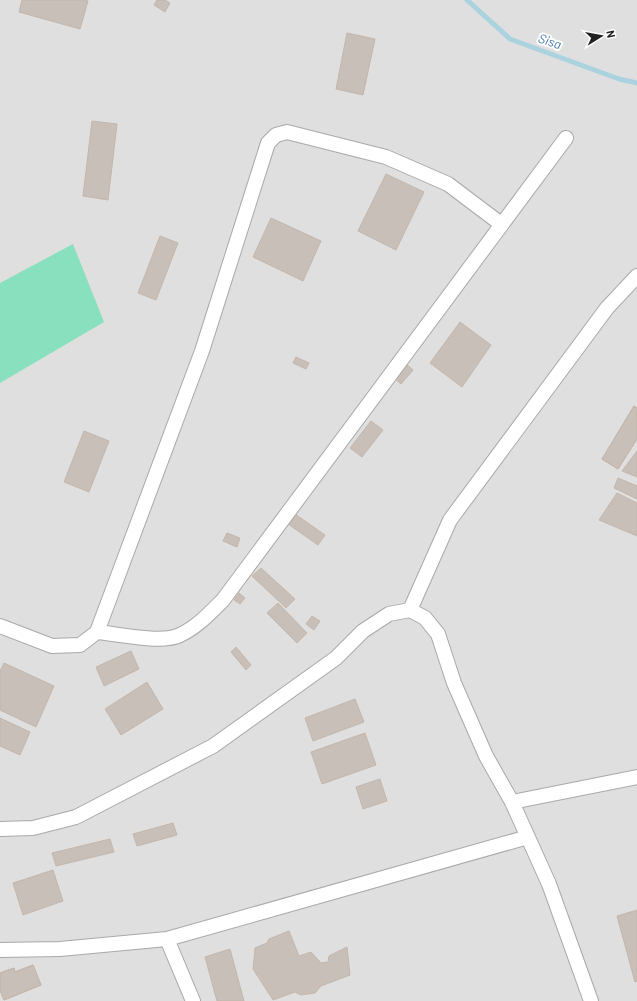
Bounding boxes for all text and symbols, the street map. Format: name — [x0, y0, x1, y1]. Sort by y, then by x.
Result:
north arrow — [581, 16, 621, 56]
text: N — [604, 29, 618, 39]
water label: Sisa — [536, 30, 564, 52]

